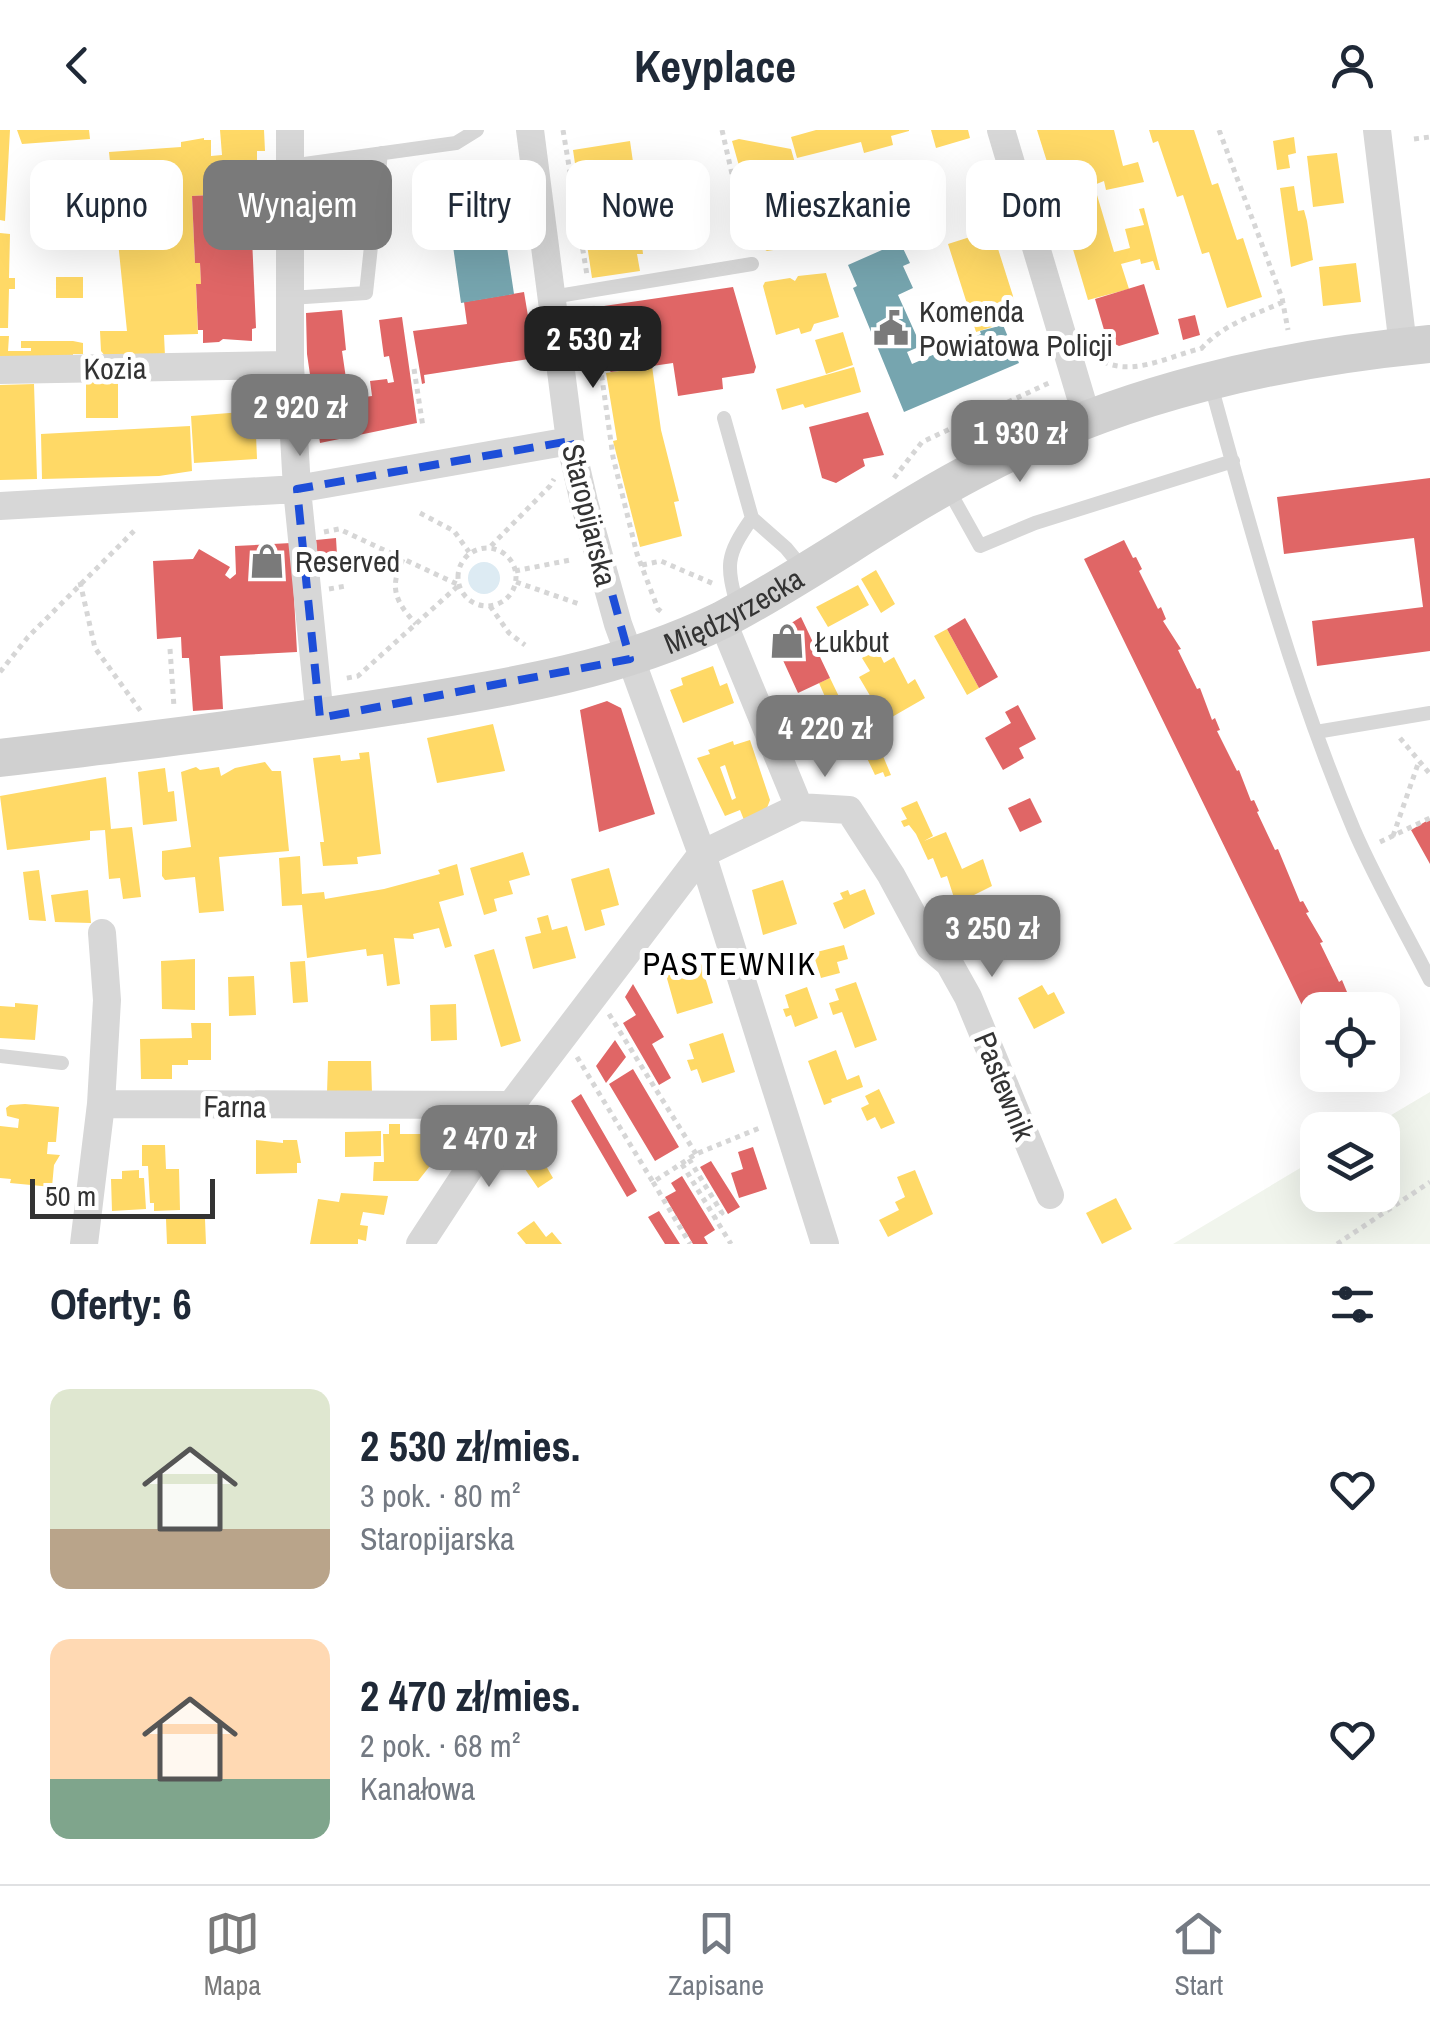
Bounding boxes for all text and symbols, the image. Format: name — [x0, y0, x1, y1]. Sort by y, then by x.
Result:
text: Keyplace — [634, 35, 796, 96]
icon: back — [50, 38, 105, 93]
icon: person — [1325, 38, 1380, 93]
chip: Kupno — [30, 160, 183, 250]
chip: Wynajem — [203, 160, 392, 250]
chip: Filtry — [412, 160, 546, 250]
chip: Nowe — [566, 160, 710, 250]
chip: Mieszkanie — [730, 160, 946, 250]
chip: Dom — [966, 160, 1097, 250]
place label: Komenda Powiatowa Policji — [919, 291, 1113, 365]
pin: 2 530 zł — [490, 306, 696, 391]
public building icon: Komenda Powiatowa Policji — [872, 309, 910, 347]
text: 2 530 zł — [546, 317, 640, 360]
street label: Kozia — [83, 347, 147, 389]
pin: 2 920 zł — [197, 374, 403, 459]
text: 2 920 zł — [253, 385, 347, 428]
pin: 1 930 zł — [917, 400, 1123, 485]
text: 1 930 zł — [973, 411, 1067, 454]
street label: Staropijarska — [553, 440, 627, 590]
place label: Reserved — [295, 541, 400, 581]
shop icon: Reserved — [248, 542, 286, 580]
street label: Międzyrzecka — [658, 558, 811, 663]
place label: Łukbut — [815, 621, 889, 661]
shop icon: Łukbut — [768, 622, 806, 660]
pin: 4 220 zł — [722, 695, 928, 780]
text: 4 220 zł — [778, 706, 872, 749]
pin: 3 250 zł — [889, 895, 1095, 980]
text: 3 250 zł — [945, 906, 1039, 949]
district label: PASTEWNIK — [642, 942, 818, 985]
map controls — [1300, 992, 1400, 1212]
button: locate — [1300, 992, 1400, 1092]
street label: Pastewnik — [965, 1026, 1045, 1147]
street label: Farna — [203, 1085, 267, 1127]
pin: 2 470 zł — [386, 1105, 592, 1190]
button: layers — [1300, 1112, 1400, 1212]
text: 2 470 zł — [442, 1116, 536, 1159]
scale bar — [30, 1174, 215, 1218]
text: 50 m — [45, 1177, 96, 1215]
text: Oferty: 6 — [50, 1276, 192, 1332]
icon: filters — [1325, 1277, 1380, 1332]
text: 2 530 zł/mies. — [360, 1418, 580, 1474]
icon: home — [130, 1429, 250, 1549]
icon: heart — [1325, 1462, 1380, 1517]
text: 3 pok. · 80 m² — [360, 1474, 520, 1517]
text: Staropijarska — [360, 1517, 515, 1560]
text: 2 470 zł/mies. — [360, 1668, 580, 1724]
icon: home — [130, 1679, 250, 1799]
icon: heart — [1325, 1712, 1380, 1767]
text: 2 pok. · 68 m² — [360, 1724, 520, 1767]
text: Kanałowa — [360, 1767, 475, 1810]
tab: Mapa — [204, 1906, 261, 2004]
tab: Zapisane — [668, 1906, 764, 2004]
tab: Start — [1171, 1906, 1226, 2004]

